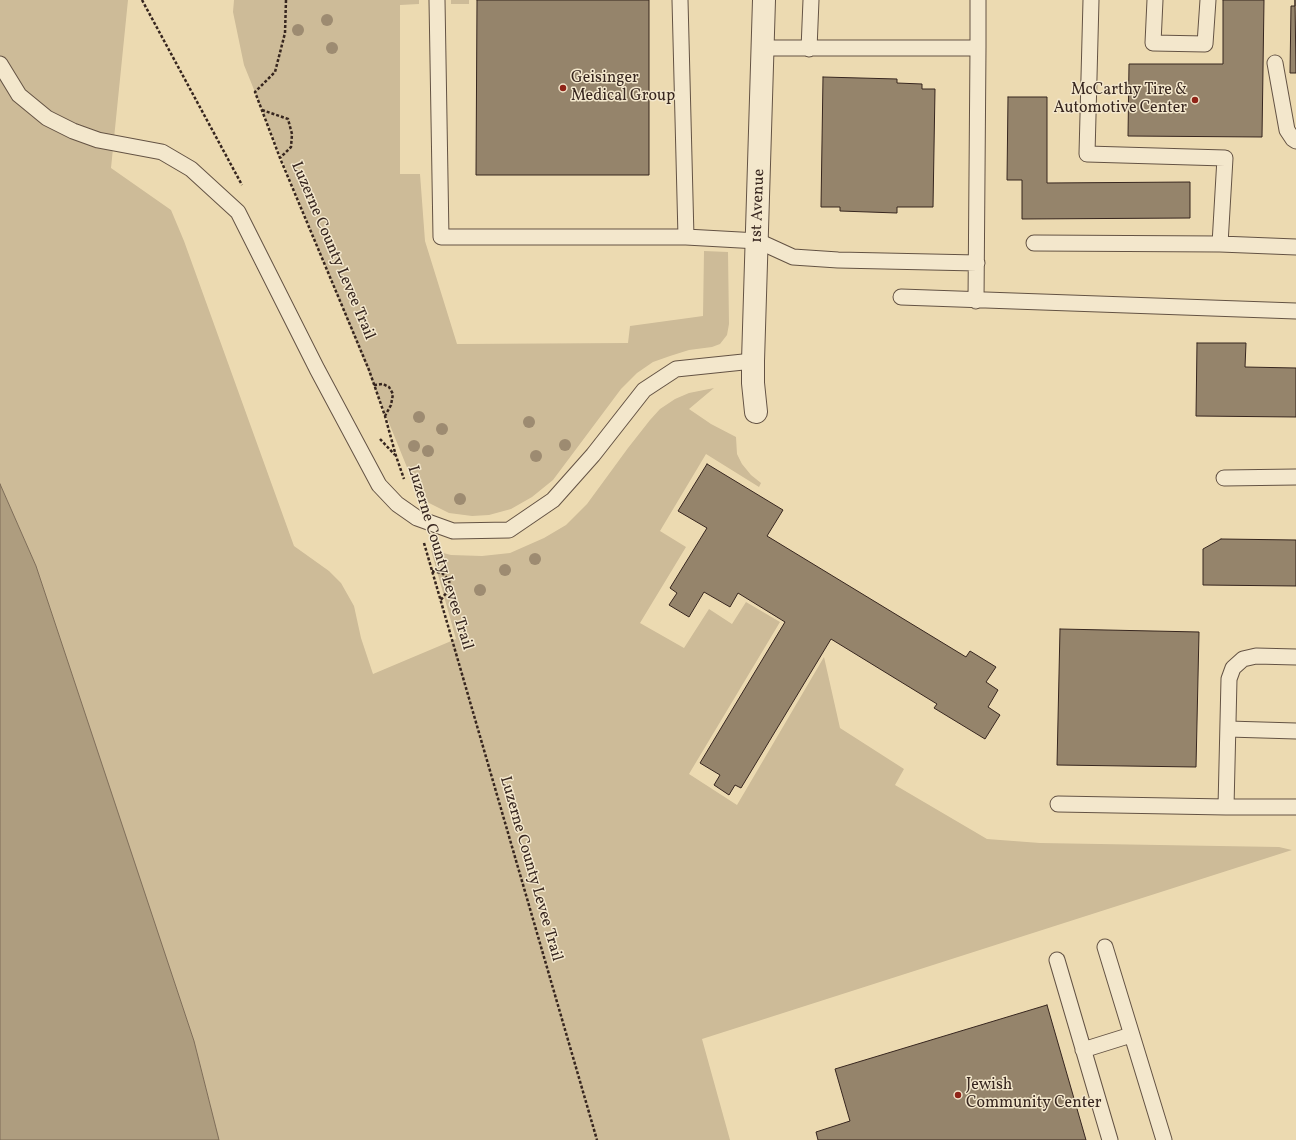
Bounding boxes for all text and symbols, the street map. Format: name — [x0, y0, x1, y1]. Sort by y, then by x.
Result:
place label: Geisinger Medical Group — [571, 69, 675, 107]
place label: McCarthy Tire & Automotive Center — [1054, 81, 1187, 119]
marker: Geisinger Medical Group — [558, 83, 568, 93]
marker: McCarthy Tire & Automotive Center — [1190, 95, 1200, 105]
street label: Luzerne County Levee Trail — [286, 159, 378, 343]
street label: 1st Avenue — [748, 169, 770, 243]
street label: Luzerne County Levee Trail — [402, 464, 476, 652]
street label: Luzerne County Levee Trail — [494, 774, 566, 964]
place label: Jewish Community Center — [966, 1076, 1101, 1114]
marker: Jewish Community Center — [953, 1090, 963, 1100]

